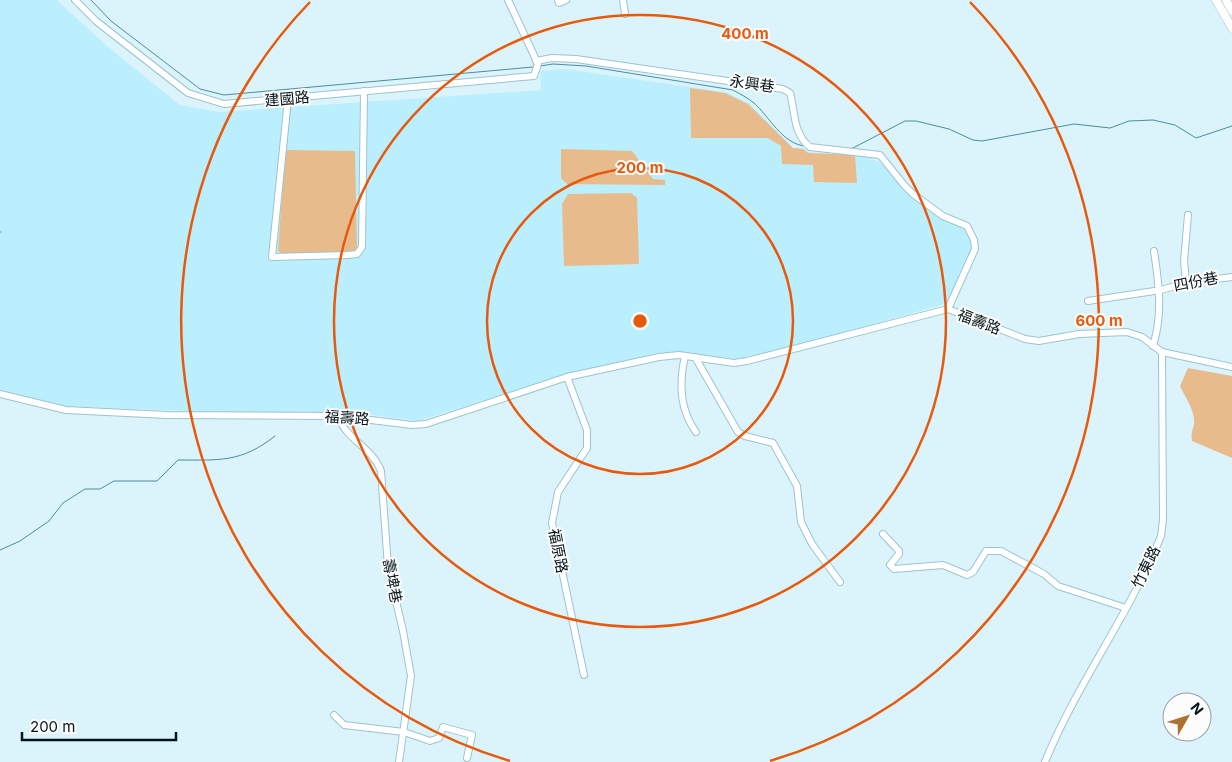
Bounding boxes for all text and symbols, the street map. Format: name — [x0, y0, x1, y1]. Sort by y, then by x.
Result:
text: 400 m — [721, 24, 769, 43]
street label: 永興巷 — [728, 71, 776, 96]
street label: 建國路 — [264, 87, 310, 110]
text: 200 m — [617, 158, 663, 177]
street label: 四份巷 — [1172, 268, 1220, 295]
street label: 福壽路 — [955, 305, 1004, 338]
text: 600 m — [1075, 311, 1123, 330]
centre of rings — [631, 312, 649, 330]
street label: 福壽路 — [324, 406, 370, 429]
street label: 福原路 — [545, 527, 572, 575]
street label: 竹東路 — [1127, 542, 1164, 591]
street label: 壽埤巷 — [379, 557, 406, 605]
north arrow — [1162, 692, 1212, 742]
text: N — [1188, 699, 1207, 718]
scale bar — [22, 710, 176, 742]
text: 200 m — [30, 717, 75, 736]

